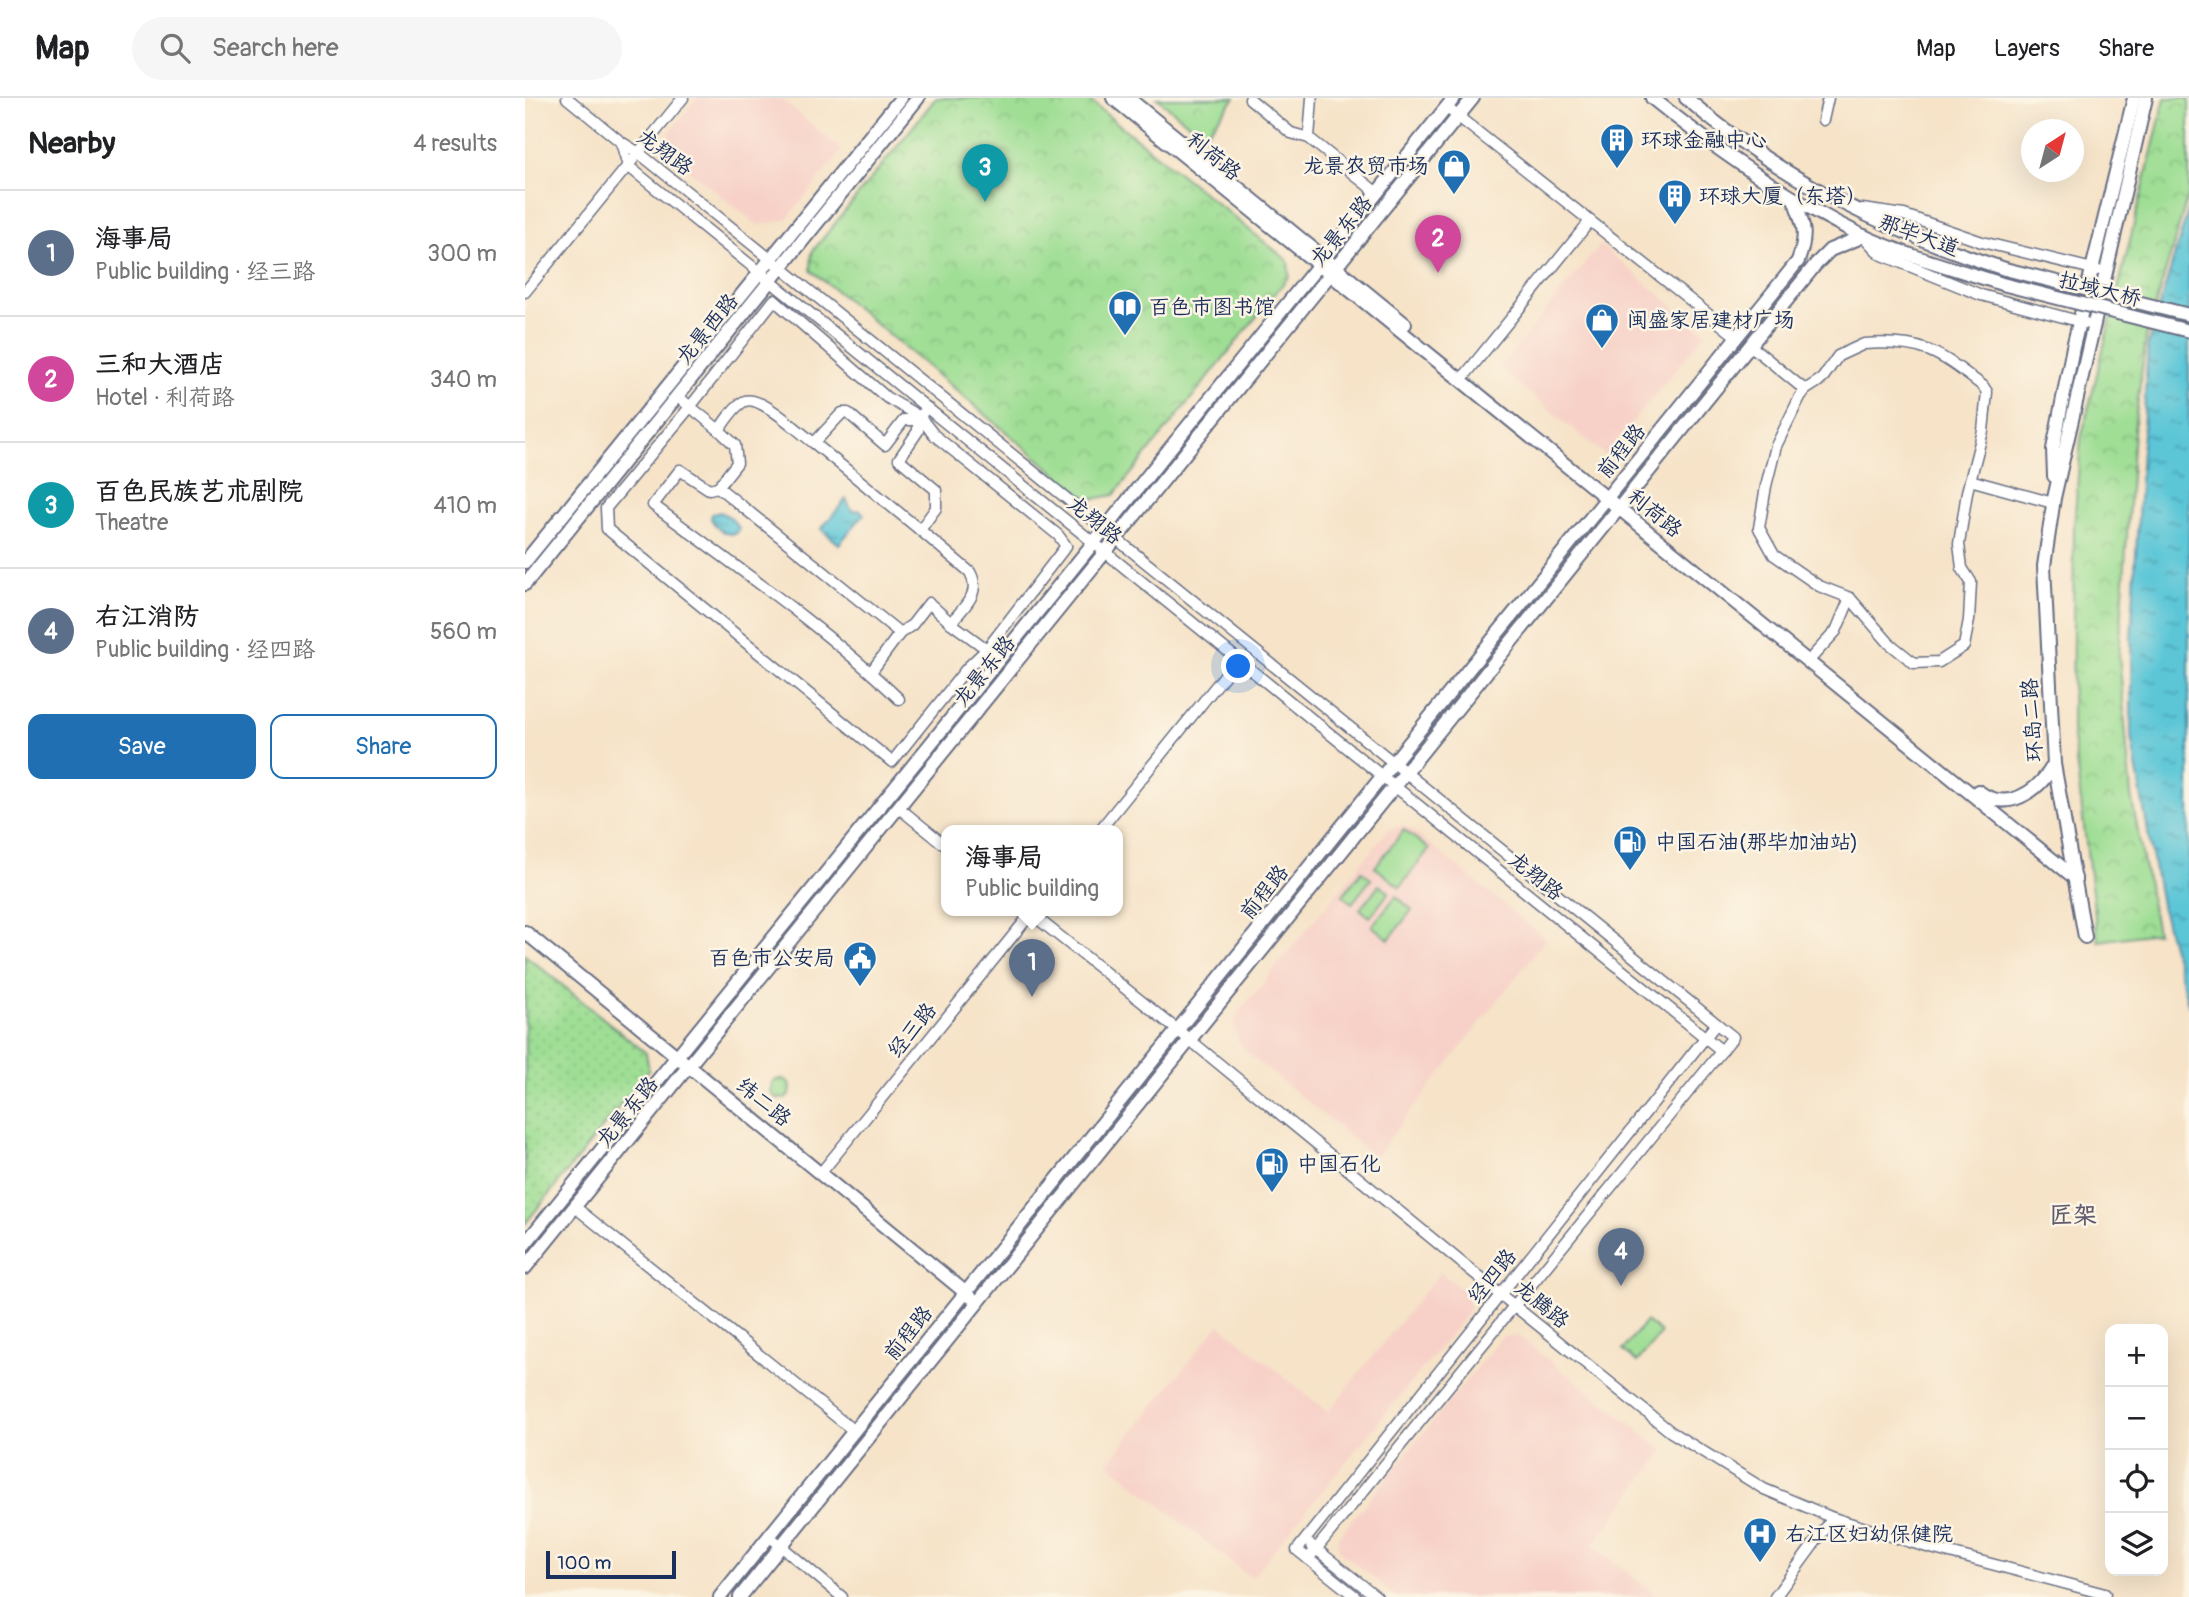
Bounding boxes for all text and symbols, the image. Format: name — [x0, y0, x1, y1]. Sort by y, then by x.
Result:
search box — [132, 17, 622, 80]
text: Map — [35, 28, 90, 69]
icon: search — [156, 29, 194, 67]
text: Search here — [212, 32, 339, 64]
text: Map — [1916, 34, 1956, 63]
text: Layers — [1994, 34, 2060, 63]
text: Share — [2098, 34, 2154, 63]
north arrow — [2021, 119, 2084, 182]
building icon: 环球金融中心 — [1598, 121, 1636, 170]
street label: 龙翔路 — [631, 123, 698, 182]
text: Nearby — [28, 125, 115, 162]
street label: 利荷路 — [1181, 126, 1247, 187]
place label: 环球金融中心 — [1641, 127, 1767, 154]
text: 4 results — [413, 129, 497, 158]
pin: 3 — [962, 144, 1008, 202]
shop icon: 龙景农贸市场 — [1435, 147, 1473, 196]
place label: 龙景农贸市场 — [1303, 153, 1429, 180]
building icon: 环球大厦（东塔） — [1656, 177, 1694, 226]
place label: 环球大厦（东塔） — [1699, 183, 1867, 210]
street label: 龙景东路 — [1304, 190, 1378, 272]
street label: 那毕大道 — [1875, 208, 1963, 263]
pin: 2 — [1415, 215, 1461, 273]
text: 海事局 — [95, 223, 173, 255]
text: 1 — [47, 239, 56, 268]
text: 300 m — [427, 239, 497, 268]
text: Public building · 经三路 — [95, 257, 315, 286]
street label: 拉域大桥 — [2056, 266, 2144, 313]
street label: 龙景西路 — [670, 288, 744, 370]
library icon: 百色市图书馆 — [1106, 288, 1144, 337]
place label: 百色市图书馆 — [1149, 294, 1275, 321]
shop icon: 闽盛家居建材广场 — [1583, 301, 1621, 350]
place label: 闽盛家居建材广场 — [1627, 307, 1795, 334]
text: 三和大酒店 — [95, 349, 225, 381]
text: 2 — [45, 365, 57, 394]
text: 340 m — [430, 365, 497, 394]
text: Hotel · 利荷路 — [95, 383, 234, 412]
street label: 前程路 — [1591, 418, 1652, 484]
text: 百色民族艺术剧院 — [95, 476, 303, 508]
street label: 利荷路 — [1622, 483, 1688, 544]
street label: 龙翔路 — [1062, 490, 1128, 551]
text: 3 — [45, 491, 57, 520]
text: 410 m — [434, 491, 497, 520]
text: Theatre — [95, 508, 168, 537]
text: 右江消防 — [95, 601, 199, 633]
text: 4 — [44, 617, 58, 646]
text: 560 m — [430, 617, 497, 646]
street label: 龙景东路 — [947, 630, 1021, 712]
text: Public building · 经四路 — [95, 635, 315, 664]
your location — [1221, 649, 1255, 683]
street label: 环岛二路 — [2016, 677, 2049, 763]
button: Save — [28, 714, 256, 779]
button: Share — [270, 714, 497, 779]
fuel station icon: 中国石油(那毕加油站) — [1611, 823, 1649, 872]
popup — [941, 825, 1123, 916]
place label: 中国石油(那毕加油站) — [1655, 829, 1858, 856]
text: 海事局 — [965, 842, 1043, 874]
street label: 龙翔路 — [1503, 846, 1569, 907]
street label: 前程路 — [1234, 859, 1295, 925]
text: Public building — [965, 874, 1099, 903]
public building icon: 百色市公安局 — [841, 939, 879, 988]
pin: 1 — [1009, 939, 1055, 997]
place label: 百色市公安局 — [709, 945, 835, 972]
street label: 经三路 — [882, 997, 943, 1063]
street label: 龙景东路 — [590, 1071, 664, 1153]
street label: 纬二路 — [731, 1072, 797, 1133]
fuel station icon: 中国石化 — [1253, 1145, 1291, 1194]
place label: 中国石化 — [1297, 1151, 1381, 1178]
district label: 匠架 — [2049, 1201, 2097, 1230]
pin: 4 — [1598, 1228, 1644, 1286]
street label: 经四路 — [1462, 1243, 1523, 1309]
street label: 龙腾路 — [1509, 1274, 1575, 1335]
street label: 前程路 — [878, 1300, 939, 1366]
map controls — [2105, 1324, 2168, 1576]
button: + — [2105, 1324, 2168, 1387]
button: − — [2105, 1387, 2168, 1450]
button: locate — [2105, 1450, 2168, 1513]
button: layers — [2105, 1513, 2168, 1576]
hospital icon: 右江区妇幼保健院 — [1741, 1515, 1779, 1564]
place label: 右江区妇幼保健院 — [1785, 1521, 1953, 1548]
scale bar — [546, 1548, 675, 1580]
text: 100 m — [557, 1551, 611, 1575]

